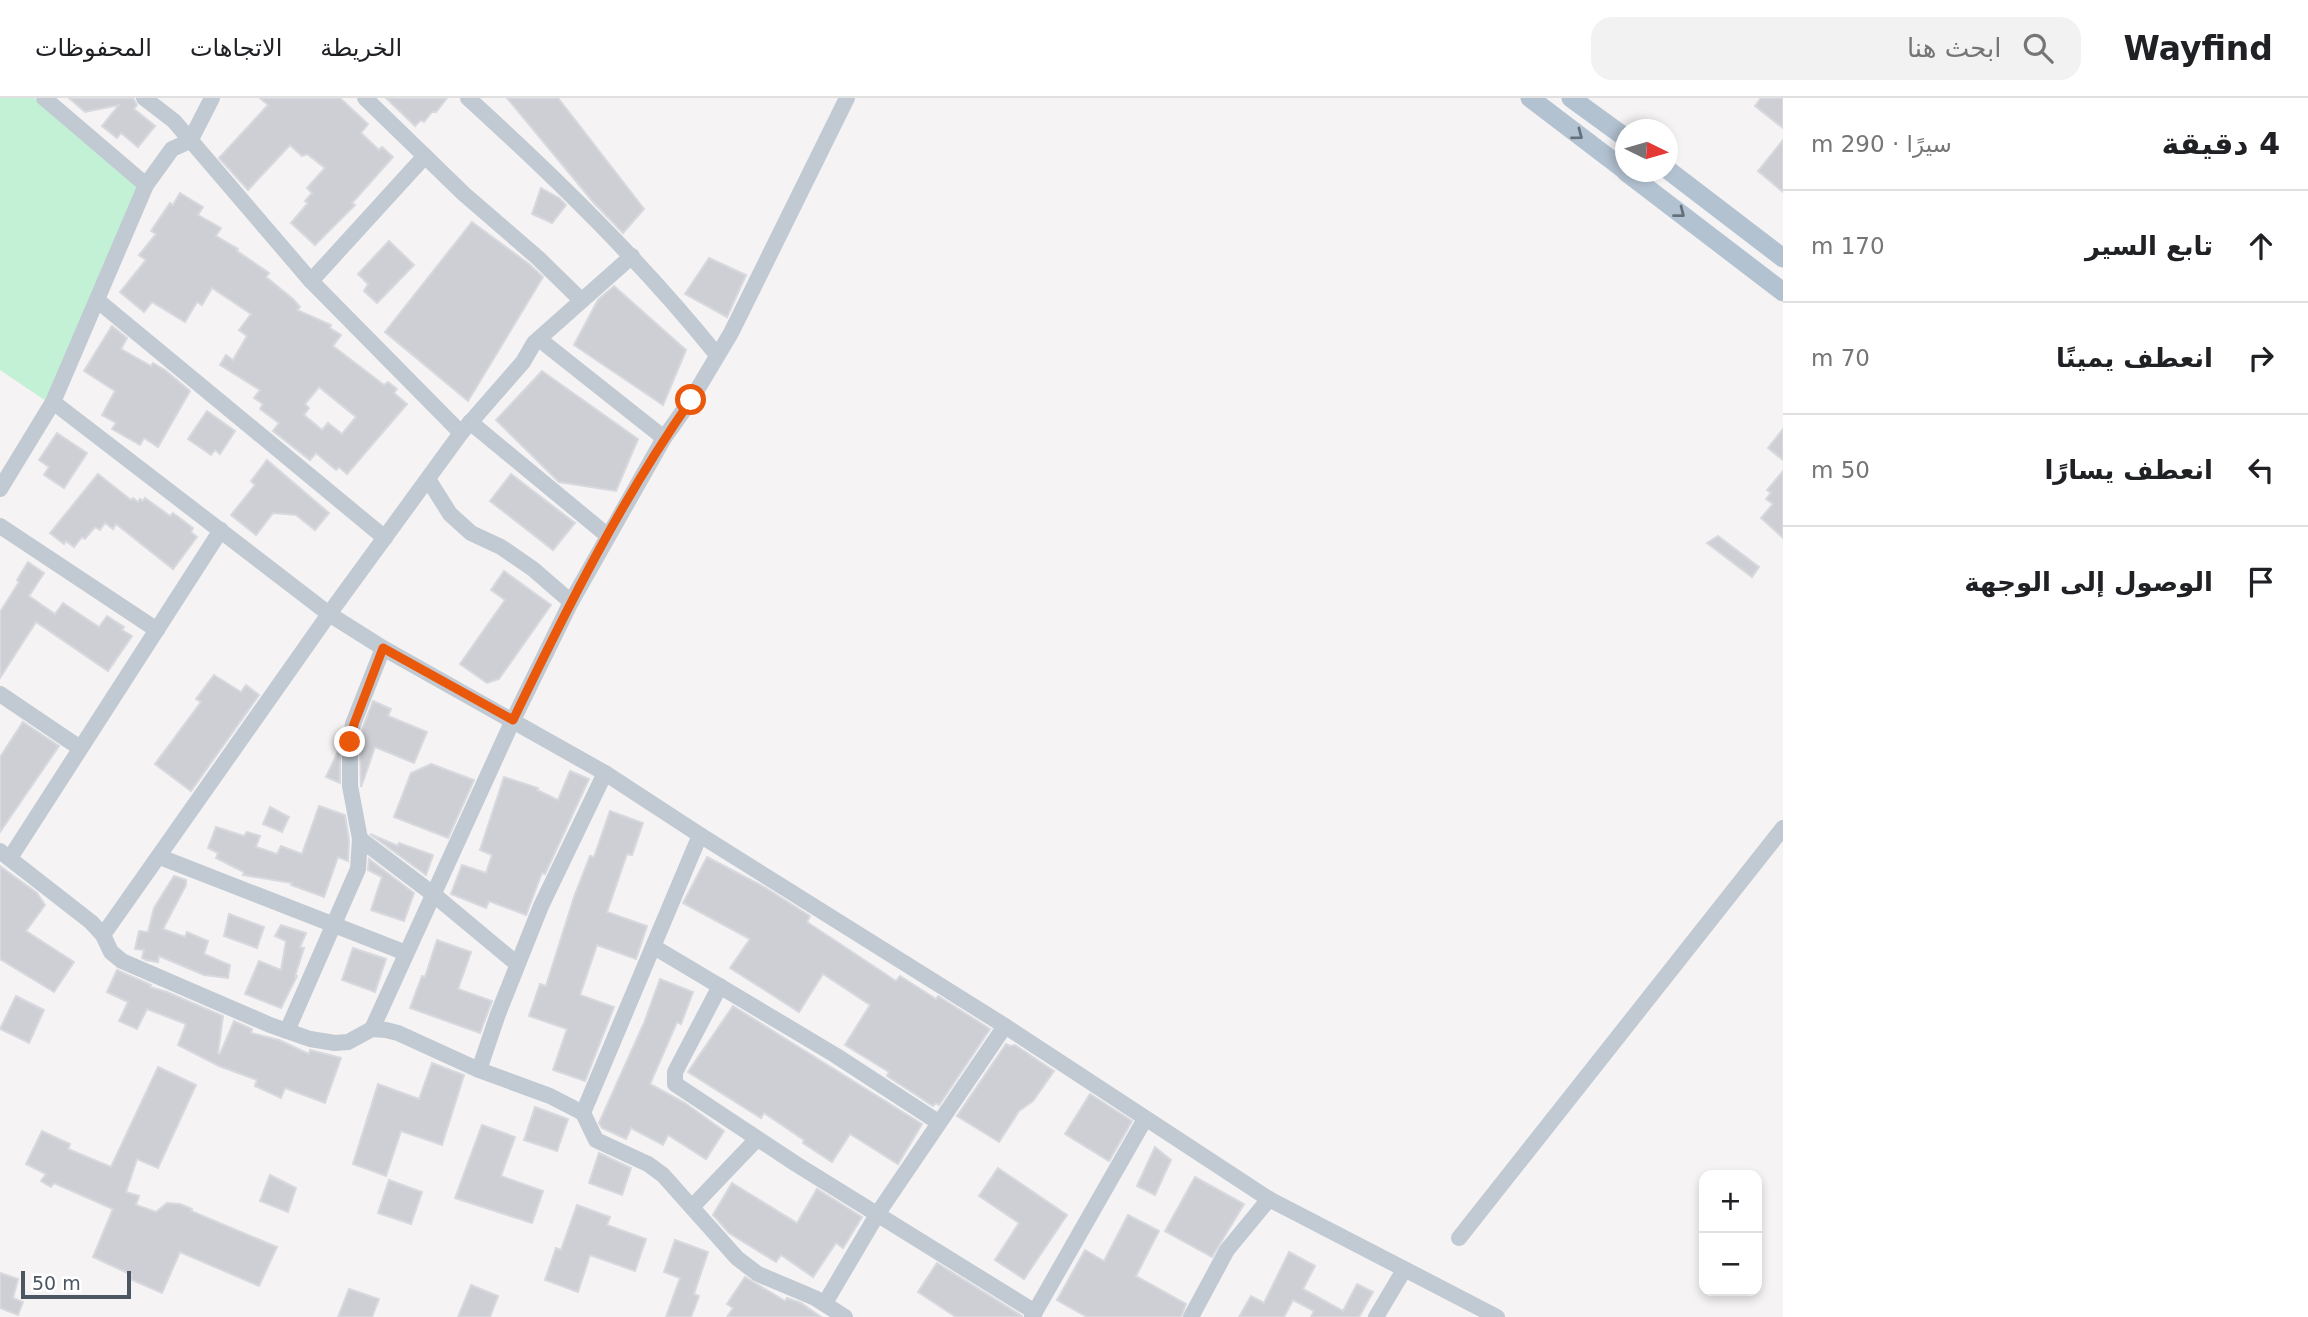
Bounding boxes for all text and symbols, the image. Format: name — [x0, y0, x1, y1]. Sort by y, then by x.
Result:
search box — [1591, 17, 2081, 80]
icon: search — [2019, 29, 2057, 67]
text: Wayfind — [2123, 29, 2273, 68]
text: ابحث هنا — [1907, 33, 2001, 63]
text: المحفوظات — [35, 34, 152, 62]
text: الاتجاهات — [190, 34, 282, 62]
text: الخريطة — [320, 34, 402, 62]
north arrow — [1615, 119, 1678, 182]
one-way arrow — [1570, 126, 1582, 139]
text: 4 دقيقة — [2162, 126, 2280, 161]
text: سيرًا · 290 m — [1811, 131, 1952, 157]
one-way arrow — [1672, 205, 1685, 218]
icon: ahead — [2242, 227, 2280, 265]
text: تابع السير — [2085, 231, 2213, 261]
text: 170 m — [1811, 233, 1885, 259]
icon: right — [2242, 339, 2280, 377]
text: انعطف يمينًا — [2056, 343, 2213, 373]
text: 70 m — [1811, 345, 1870, 371]
route start — [675, 384, 706, 415]
icon: left — [2242, 451, 2280, 489]
text: انعطف يسارًا — [2044, 455, 2213, 485]
text: 50 m — [1811, 457, 1870, 483]
icon: arrive — [2242, 563, 2280, 601]
text: الوصول إلى الوجهة — [1964, 567, 2213, 597]
route end — [334, 726, 365, 757]
map controls — [1699, 1170, 1762, 1296]
button: + — [1699, 1170, 1762, 1233]
button: − — [1699, 1233, 1762, 1296]
scale bar — [21, 1268, 131, 1300]
text: 50 m — [32, 1272, 81, 1294]

